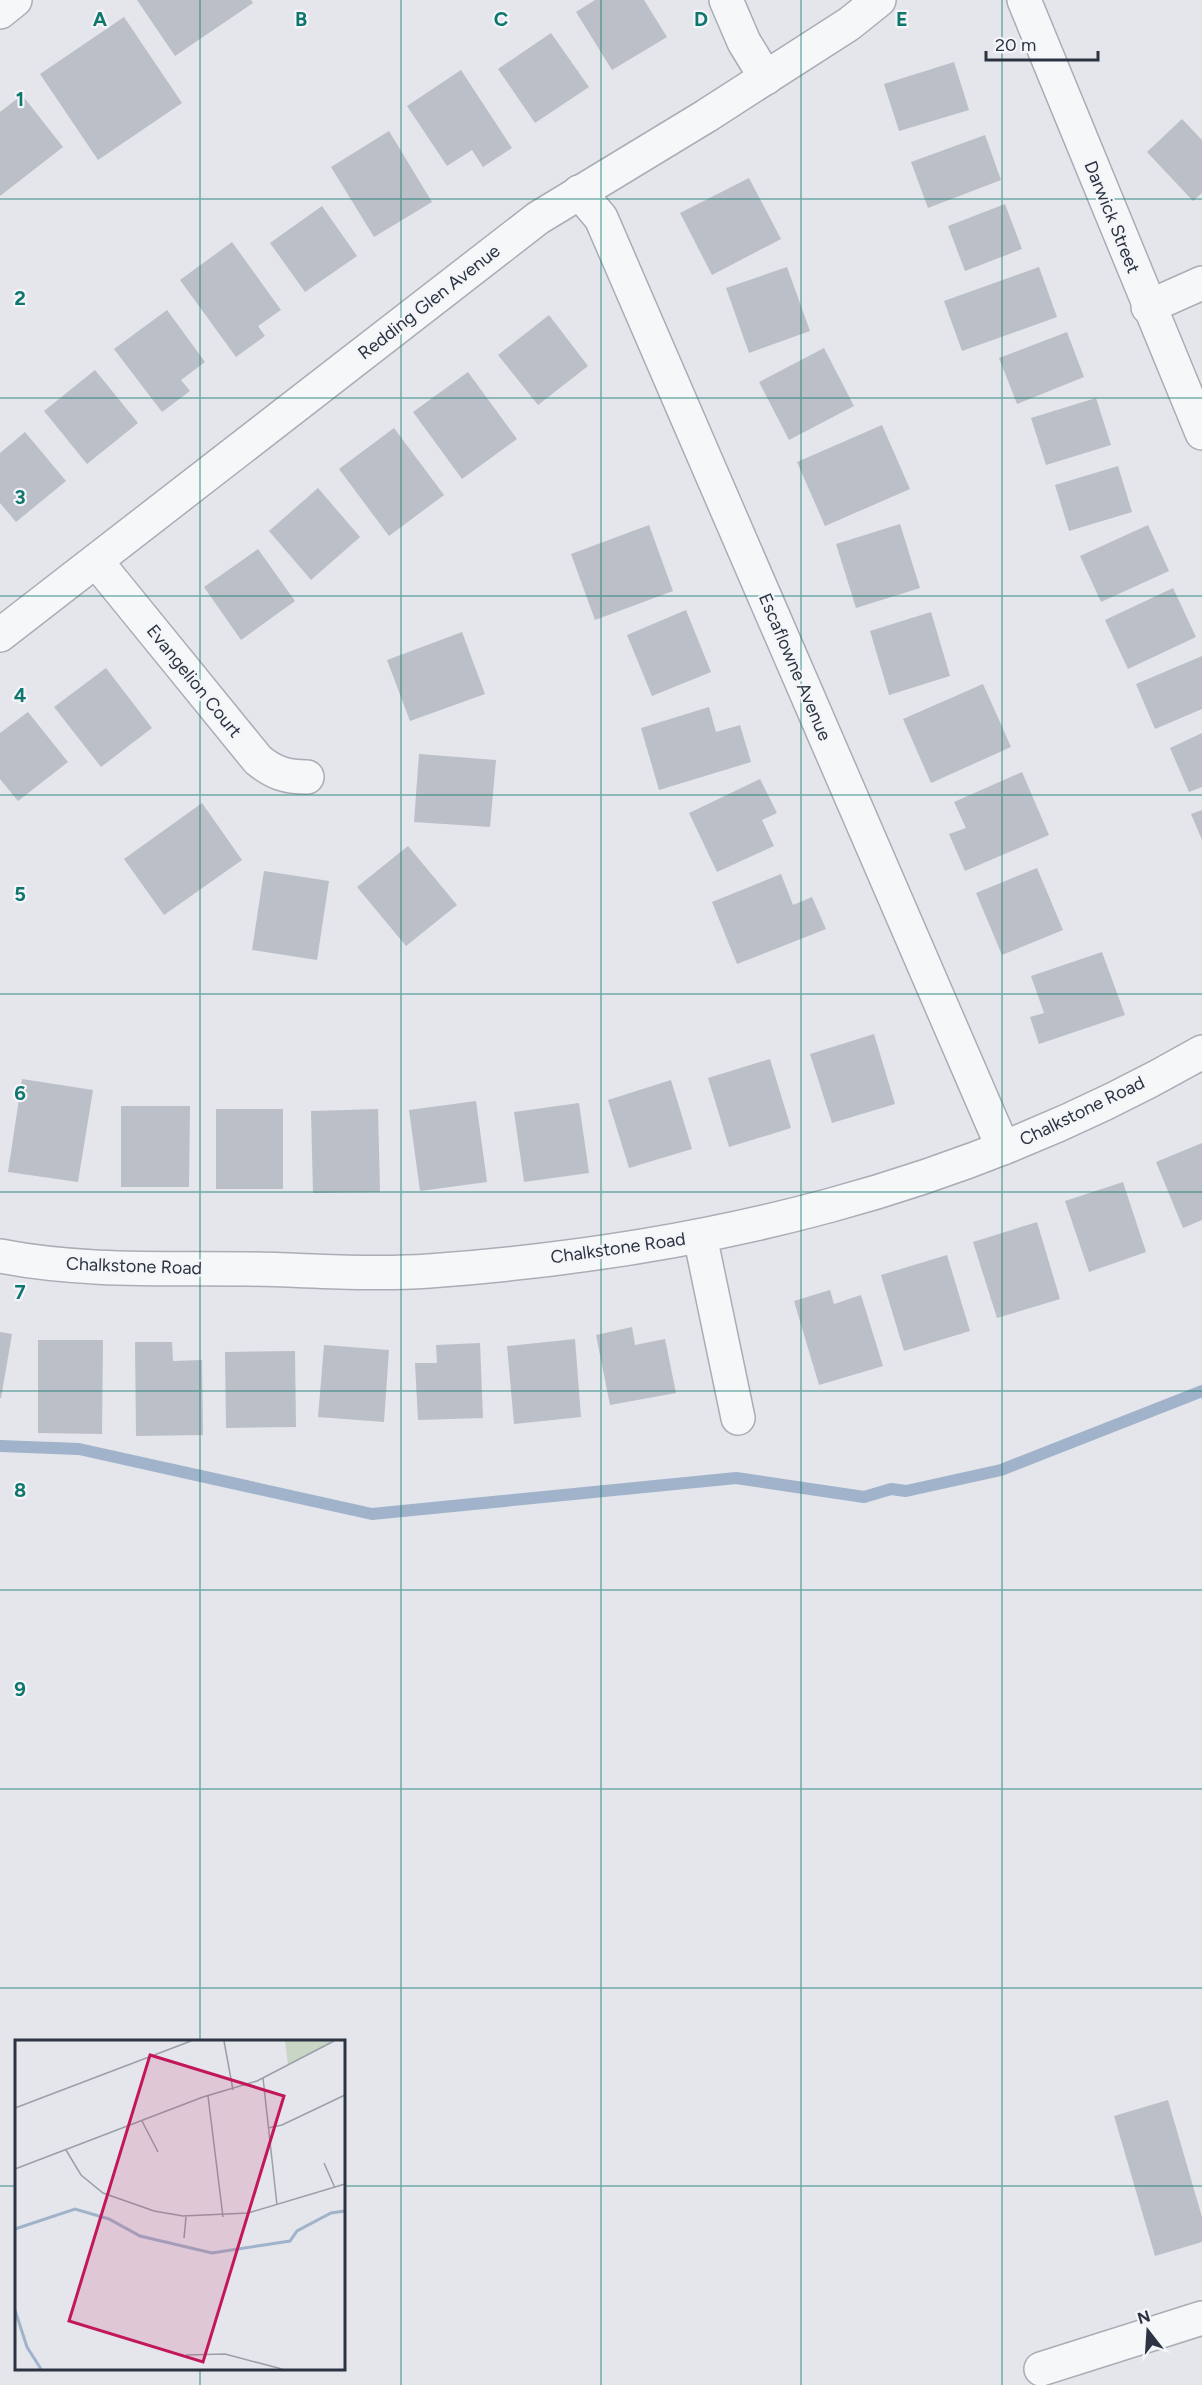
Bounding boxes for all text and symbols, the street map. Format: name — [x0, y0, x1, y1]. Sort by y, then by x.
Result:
text: A — [93, 7, 108, 31]
text: B — [295, 7, 307, 31]
text: C — [494, 7, 508, 31]
text: D — [694, 7, 708, 31]
text: E — [896, 7, 908, 31]
scale bar — [986, 24, 1098, 62]
text: 20 m — [995, 34, 1036, 56]
text: 1 — [16, 87, 24, 111]
street label: Darwick Street — [1079, 158, 1145, 277]
street label: Redding Glen Avenue — [354, 240, 505, 364]
text: 2 — [14, 286, 26, 310]
text: 3 — [14, 485, 26, 509]
street label: Escaflowne Avenue — [754, 590, 836, 744]
street label: Evangelion Court — [142, 620, 246, 742]
text: 4 — [14, 683, 27, 707]
text: 5 — [14, 882, 26, 906]
street label: Chalkstone Road — [1016, 1071, 1148, 1151]
text: 6 — [14, 1081, 26, 1105]
street label: Chalkstone Road — [549, 1228, 687, 1268]
street label: Chalkstone Road — [66, 1253, 202, 1279]
text: 7 — [14, 1280, 26, 1304]
text: 8 — [14, 1478, 26, 1502]
text: 9 — [14, 1677, 26, 1701]
inset map — [15, 2040, 345, 2370]
north arrow — [1118, 2301, 1178, 2361]
text: N — [1135, 2306, 1152, 2328]

